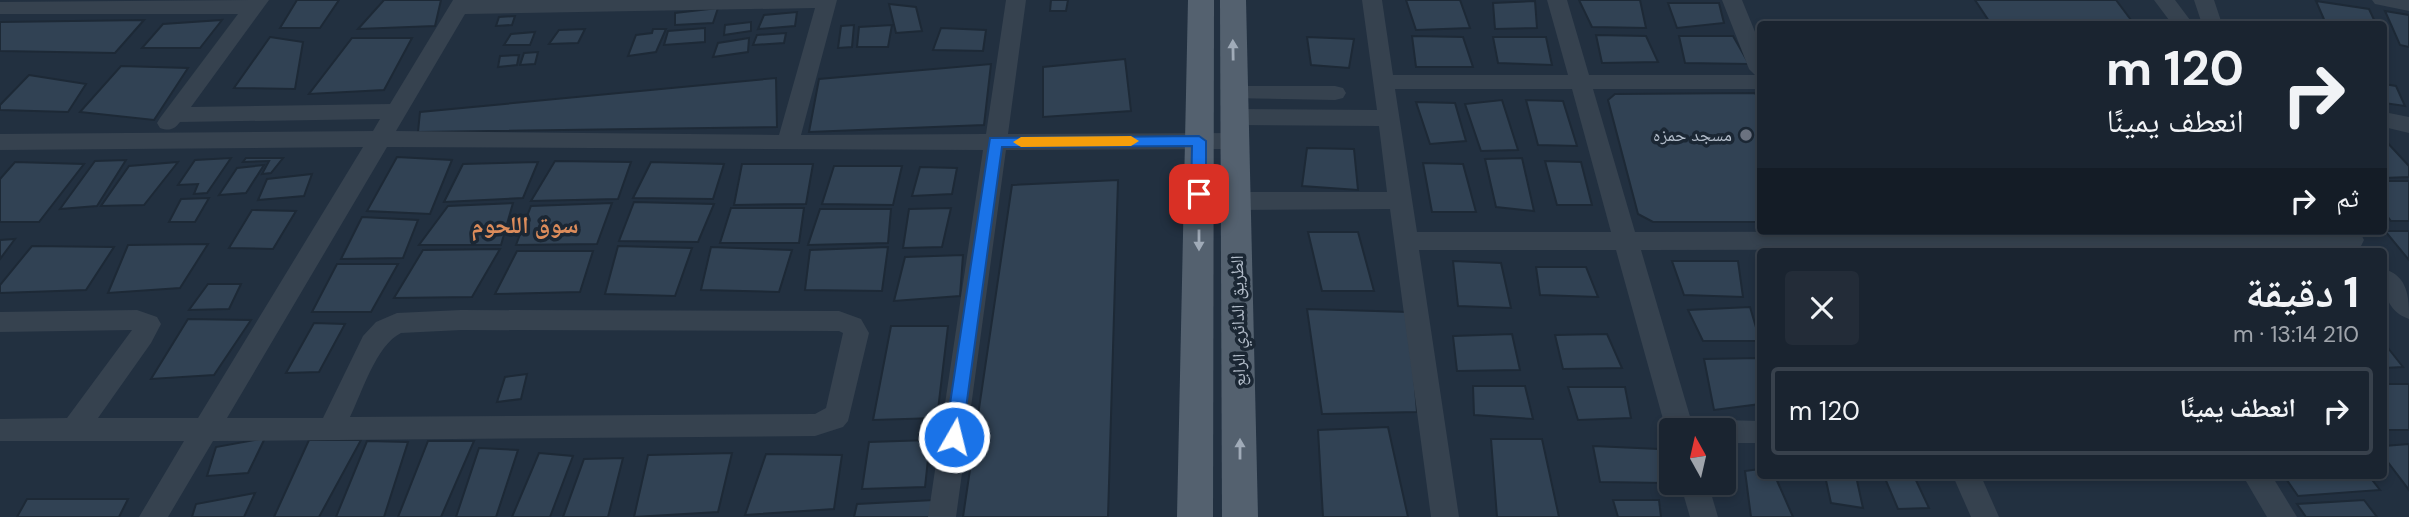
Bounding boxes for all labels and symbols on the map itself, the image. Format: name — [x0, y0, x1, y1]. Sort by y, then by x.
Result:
one-way arrow — [1228, 39, 1239, 61]
place label: مسجد حمزه — [1653, 123, 1732, 147]
marker: مسجد حمزه — [1738, 127, 1754, 143]
pin — [1169, 164, 1229, 224]
district label: سوق اللحوم — [471, 209, 579, 242]
one-way arrow — [1193, 229, 1205, 251]
street label: الطريق الدائري الرابع — [1225, 255, 1254, 387]
position arrow — [917, 400, 991, 474]
north arrow — [1659, 418, 1736, 495]
one-way arrow — [1234, 438, 1246, 460]

